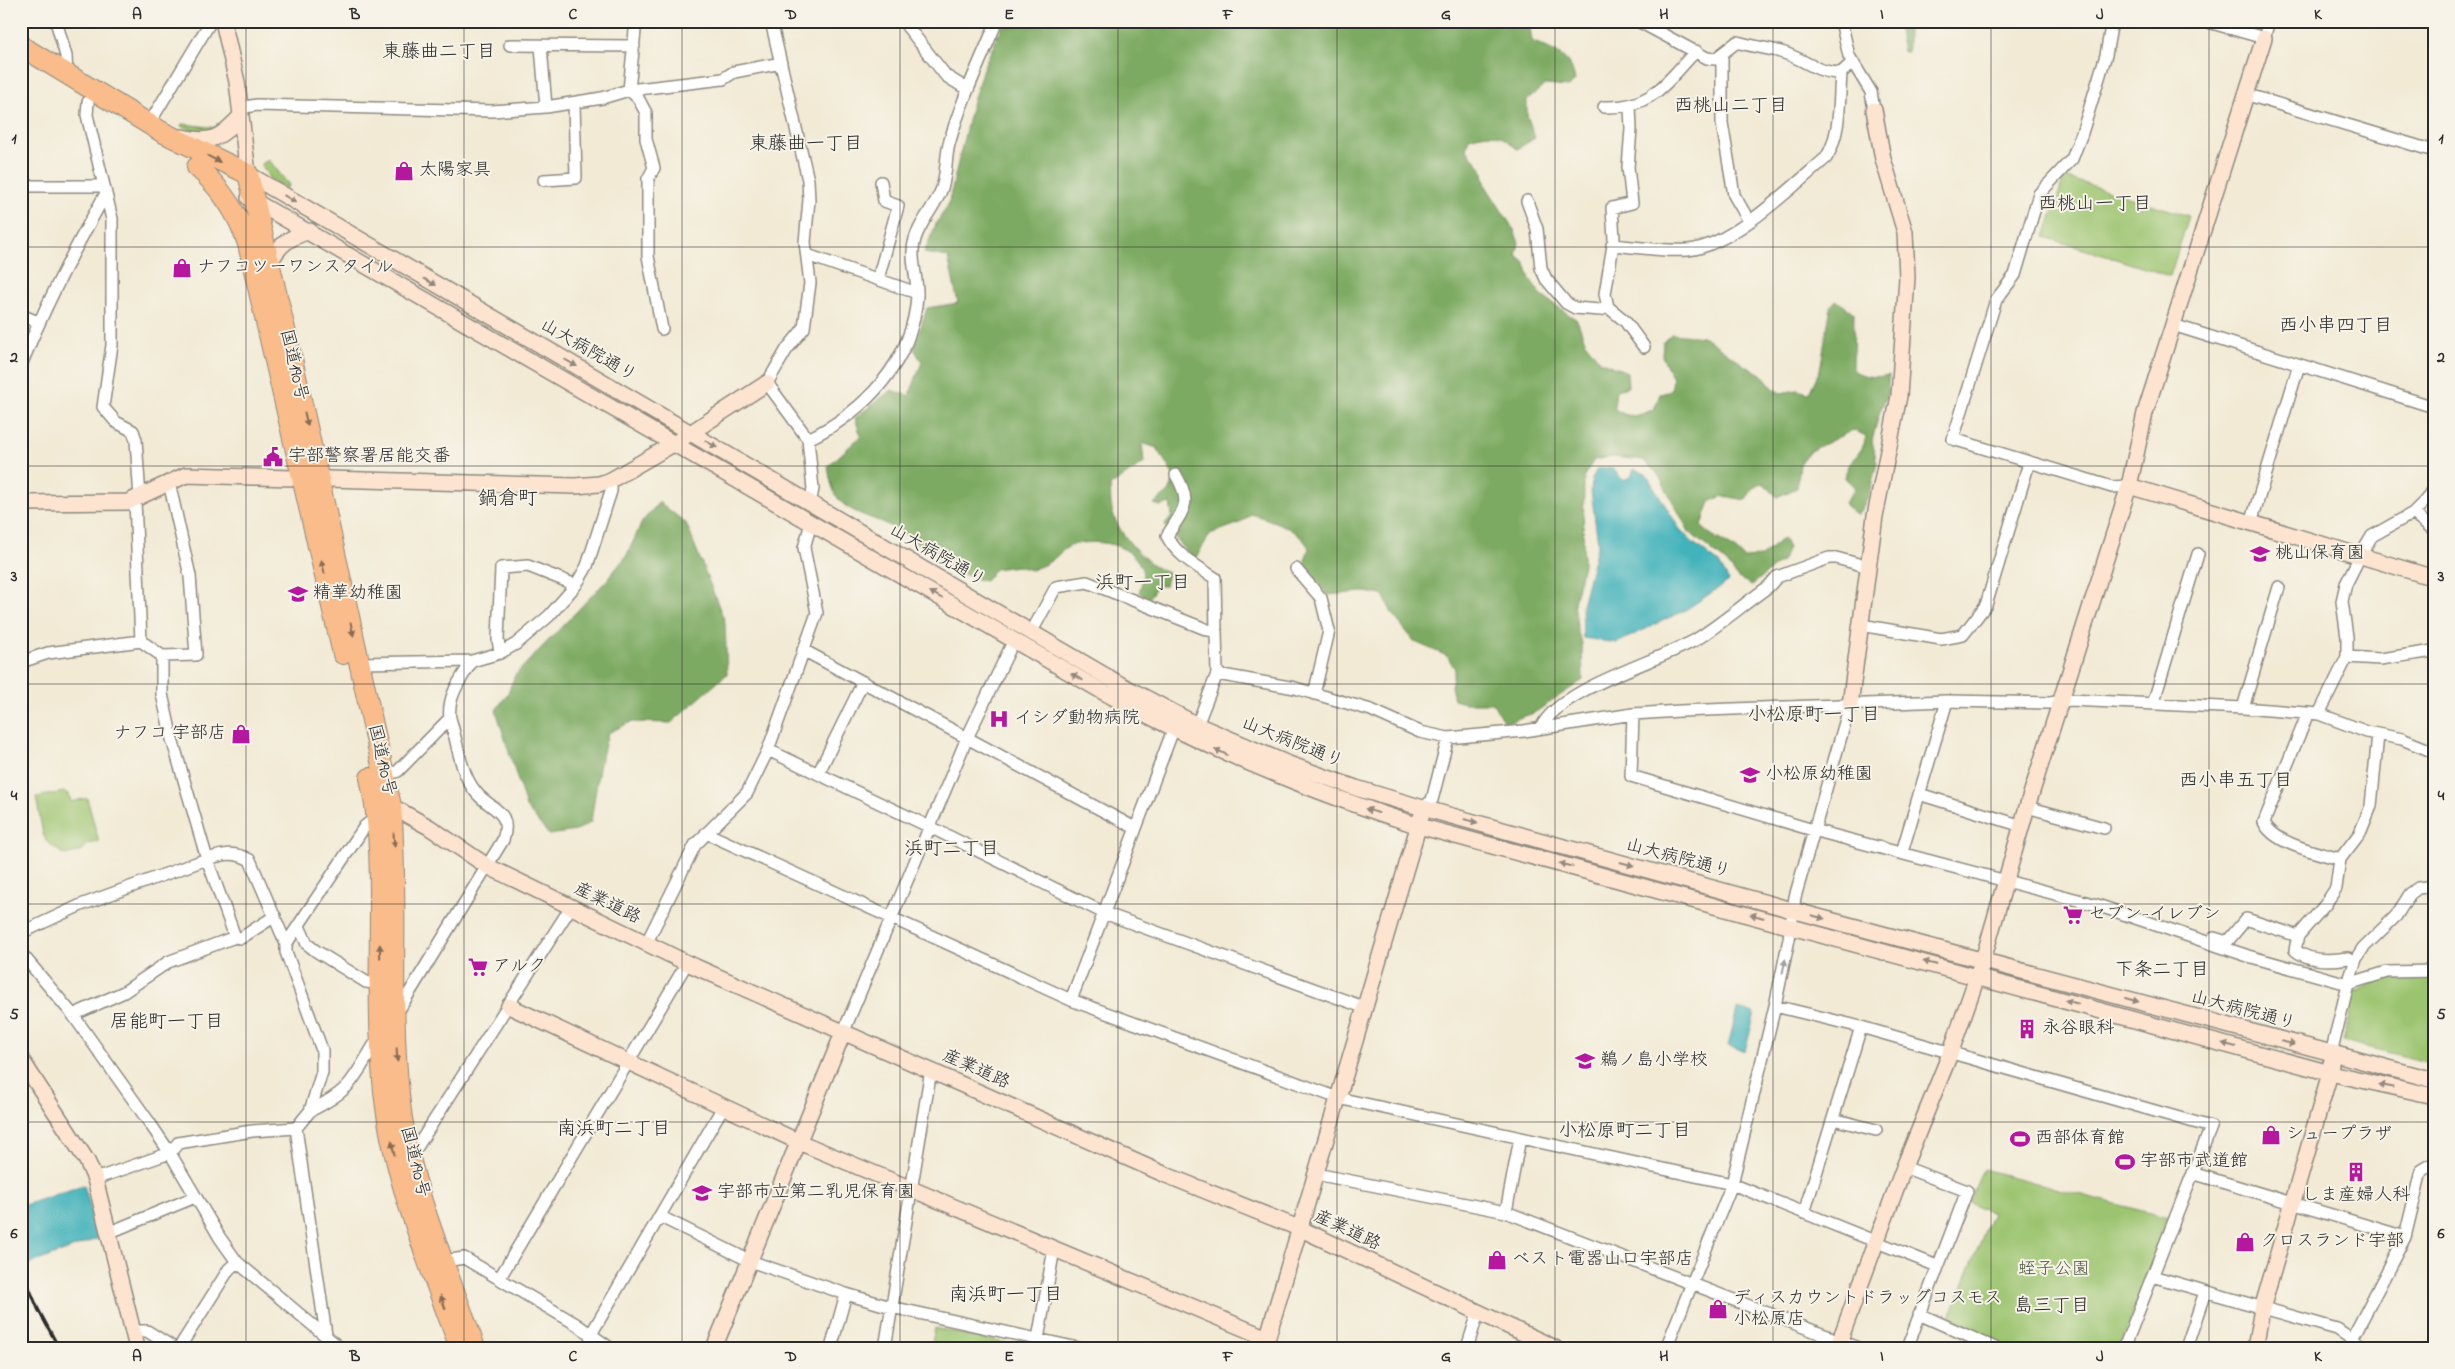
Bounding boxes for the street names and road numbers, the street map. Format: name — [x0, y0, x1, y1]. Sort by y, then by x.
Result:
street label: 山大病院通り — [535, 313, 641, 389]
street label: 国道190号 — [272, 327, 314, 403]
street label: 山大病院通り — [884, 518, 990, 594]
street label: 山大病院通り — [1237, 711, 1347, 775]
street label: 国道190号 — [360, 722, 402, 798]
street label: 山大病院通り — [1622, 832, 1734, 886]
street label: 産業道路 — [569, 877, 645, 931]
street label: 山大病院通り — [2187, 984, 2299, 1038]
street label: 産業道路 — [938, 1043, 1014, 1097]
street label: 国道190号 — [393, 1123, 435, 1201]
street label: 産業道路 — [1309, 1204, 1385, 1258]

